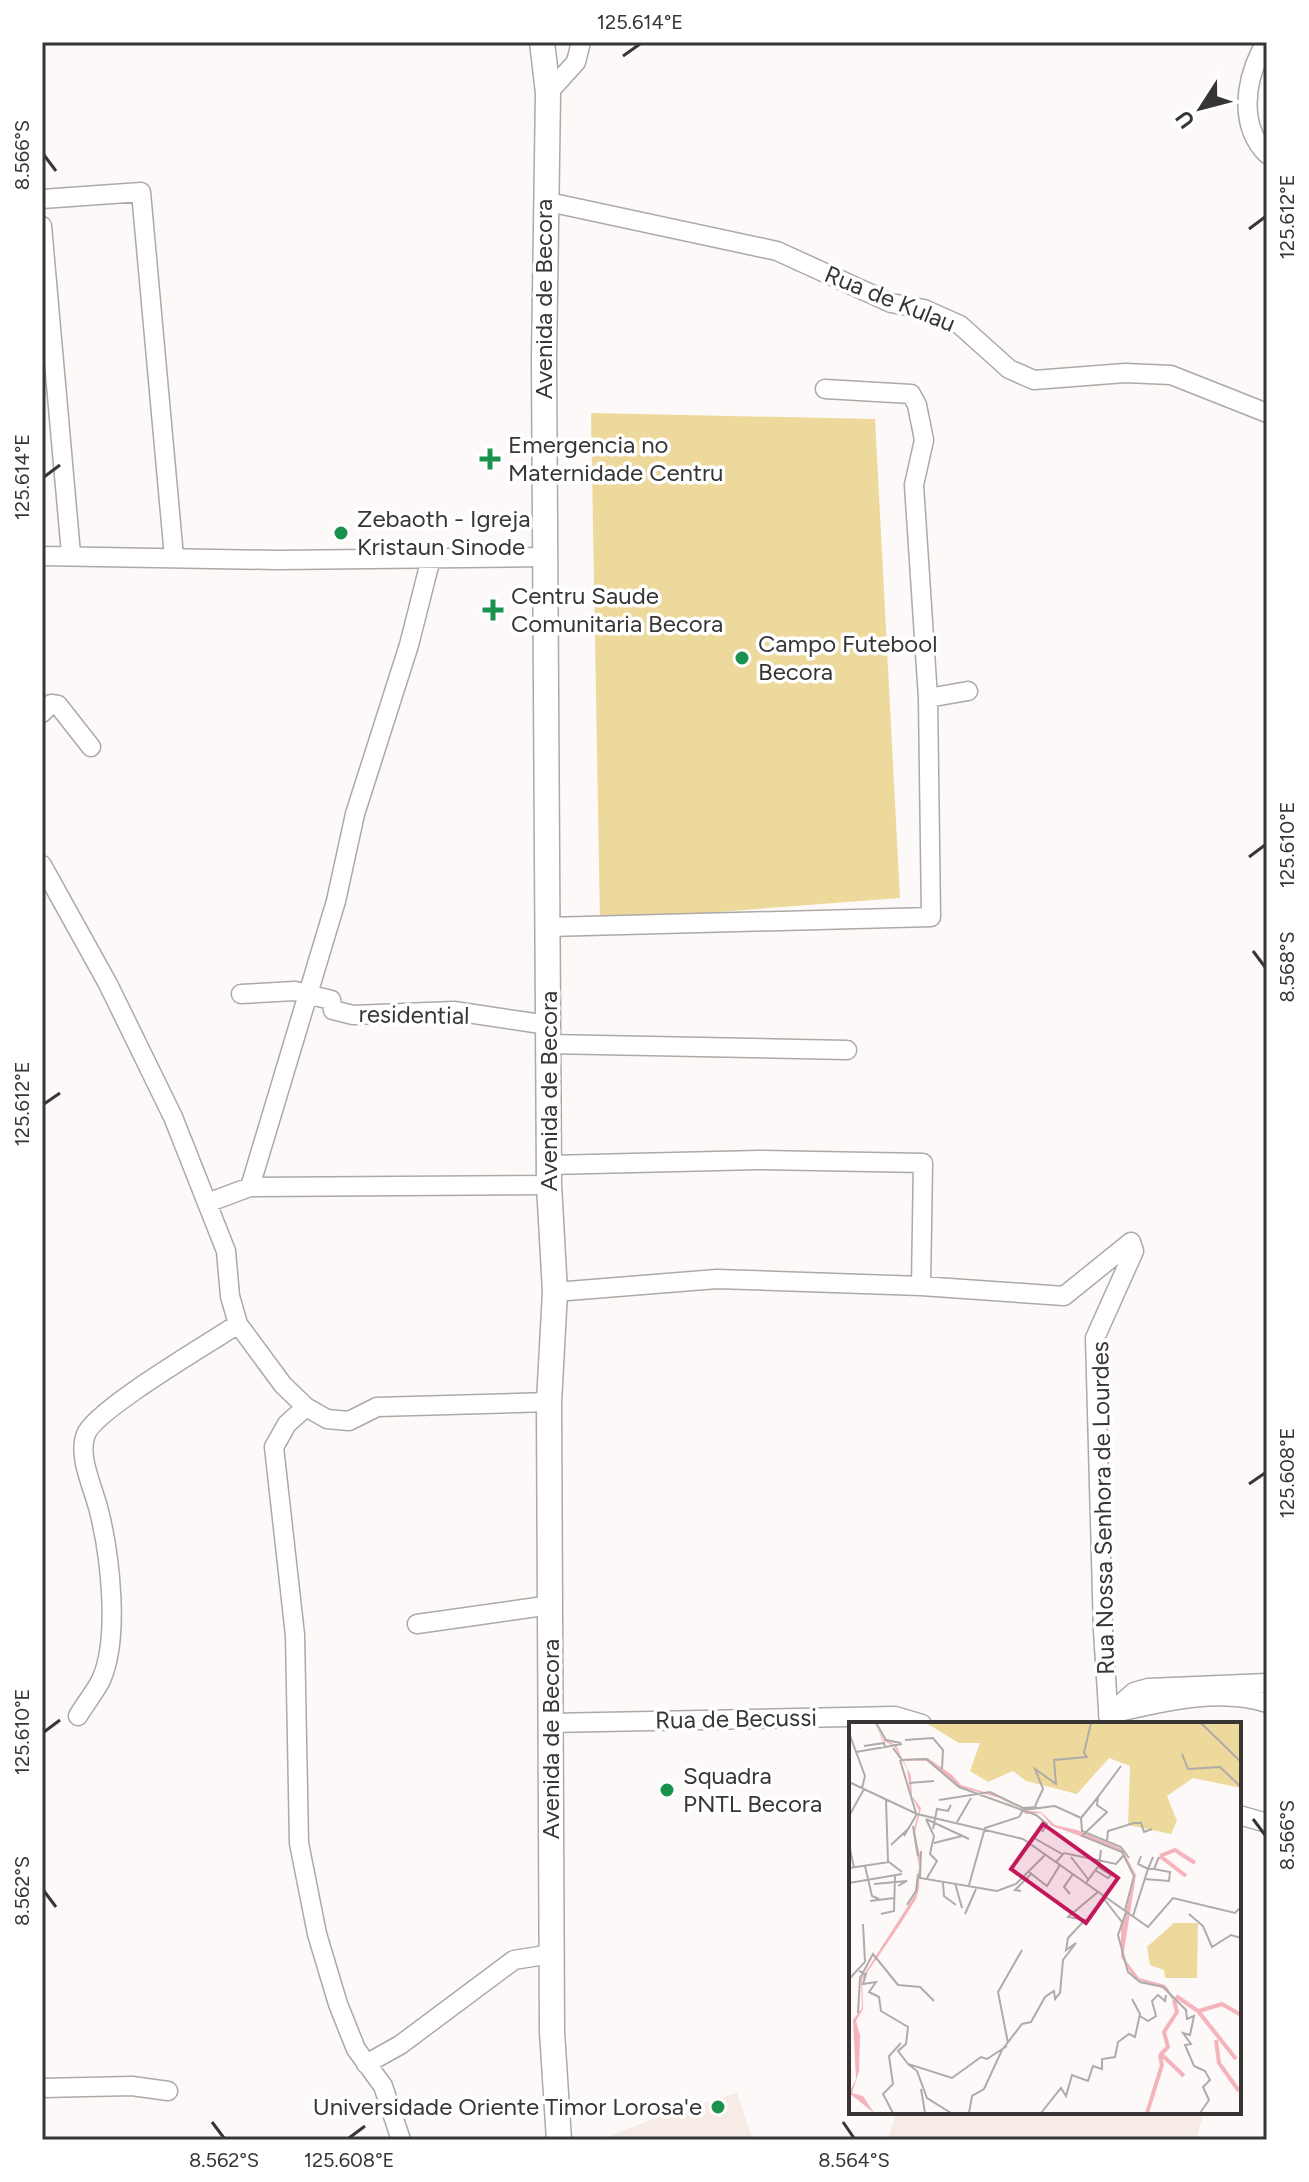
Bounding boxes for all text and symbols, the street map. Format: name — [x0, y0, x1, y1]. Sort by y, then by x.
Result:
text: 125.614°E — [597, 10, 683, 34]
north arrow — [1161, 68, 1241, 148]
text: U — [1170, 105, 1201, 134]
text: 8.566°S — [10, 120, 34, 190]
text: 125.612°E — [1275, 174, 1299, 260]
street label: Avenida de Becora — [529, 199, 558, 399]
street label: Rua de Kulau — [821, 259, 960, 338]
place label: Emergencia no Maternidade Centru — [508, 430, 724, 487]
text: 125.614°E — [10, 434, 34, 520]
marker: Emergencia no Maternidade Centru — [479, 448, 501, 470]
place label: Zebaoth - Igreja Kristaun Sinode — [357, 504, 531, 561]
marker: Zebaoth - Igreja Kristaun Sinode — [332, 524, 350, 542]
place label: Centru Saude Comunitaria Becora — [511, 581, 723, 638]
marker: Centru Saude Comunitaria Becora — [482, 599, 504, 621]
place label: Campo Futebool Becora — [758, 629, 937, 686]
marker: Campo Futebool Becora — [733, 649, 751, 667]
text: 125.610°E — [1275, 802, 1299, 888]
text: 8.568°S — [1275, 931, 1299, 1003]
street label: Avenida de Becora — [534, 991, 563, 1191]
street label: residential — [358, 999, 470, 1030]
text: 125.612°E — [10, 1061, 34, 1147]
street label: Rua Nossa Senhora de Lourdes — [1085, 1341, 1120, 1675]
text: 125.608°E — [1275, 1428, 1299, 1518]
street label: Avenida de Becora — [536, 1639, 565, 1839]
text: 125.610°E — [10, 1689, 34, 1775]
street label: Rua de Becussi — [655, 1703, 817, 1734]
inset map — [849, 1722, 1241, 2114]
place label: Squadra PNTL Becora — [683, 1761, 822, 1818]
marker: Squadra PNTL Becora — [658, 1781, 676, 1799]
text: 8.566°S — [1275, 1800, 1299, 1870]
text: 8.562°S — [10, 1856, 34, 1926]
place label: Universidade Oriente Timor Lorosa'e — [313, 2092, 702, 2121]
marker: Universidade Oriente Timor Lorosa'e — [709, 2098, 727, 2116]
text: 8.562°S — [189, 2148, 259, 2172]
text: 125.608°E — [304, 2148, 394, 2172]
text: 8.564°S — [818, 2148, 890, 2172]

